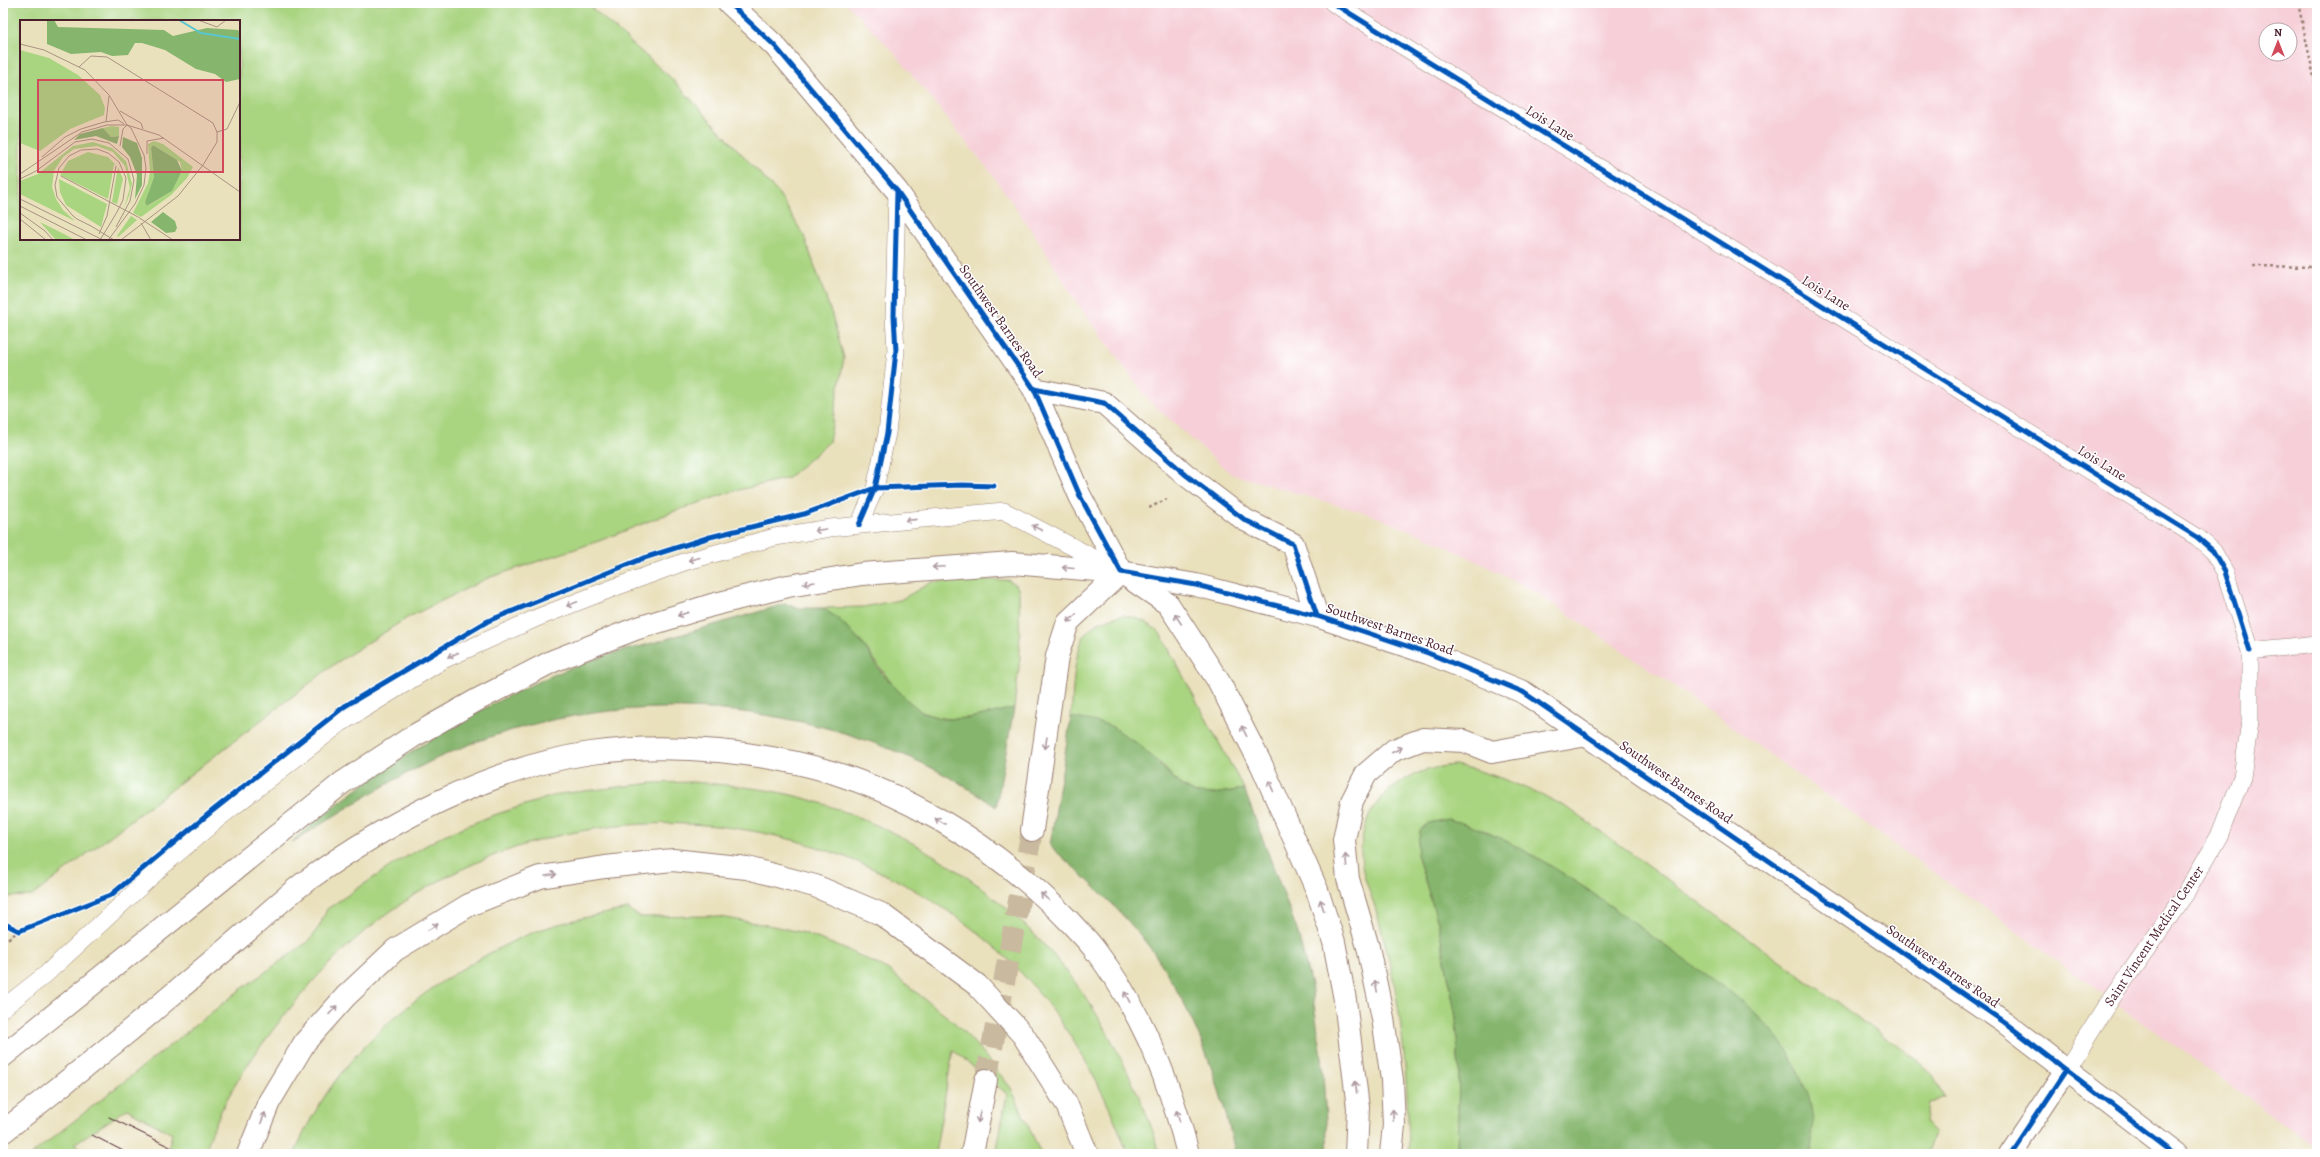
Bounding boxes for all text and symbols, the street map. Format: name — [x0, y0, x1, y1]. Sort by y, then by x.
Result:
inset map — [20, 20, 240, 240]
north arrow — [2258, 22, 2298, 62]
text: N — [2274, 25, 2282, 40]
street label: Lois Lane — [1522, 101, 1578, 145]
street label: Southwest Barnes Road — [955, 261, 1048, 382]
street label: Lois Lane — [1798, 271, 1854, 315]
street label: Lois Lane — [2074, 441, 2130, 485]
one-way arrow — [905, 517, 918, 524]
one-way arrow — [1031, 524, 1043, 531]
one-way arrow — [814, 526, 827, 534]
one-way arrow — [688, 556, 701, 563]
one-way arrow — [932, 563, 945, 571]
one-way arrow — [1062, 564, 1075, 571]
one-way arrow — [803, 579, 816, 587]
street label: Southwest Barnes Road — [1323, 598, 1457, 660]
one-way arrow — [566, 600, 578, 608]
one-way arrow — [677, 611, 690, 618]
one-way arrow — [1067, 613, 1077, 623]
one-way arrow — [1174, 614, 1182, 625]
one-way arrow — [447, 652, 459, 660]
one-way arrow — [1240, 725, 1247, 737]
one-way arrow — [1042, 736, 1050, 749]
street label: Southwest Barnes Road — [1616, 736, 1737, 829]
one-way arrow — [1391, 746, 1403, 753]
one-way arrow — [1266, 780, 1274, 792]
one-way arrow — [934, 816, 946, 824]
one-way arrow — [1342, 854, 1349, 867]
street label: Saint Vincent Medical Center — [2100, 861, 2209, 1010]
one-way arrow — [544, 871, 557, 879]
one-way arrow — [1040, 893, 1050, 902]
one-way arrow — [1318, 899, 1325, 912]
street label: Southwest Barnes Road — [1883, 920, 2004, 1013]
one-way arrow — [427, 923, 439, 931]
one-way arrow — [1372, 980, 1380, 993]
one-way arrow — [1123, 991, 1130, 1003]
one-way arrow — [329, 1005, 338, 1015]
one-way arrow — [1352, 1081, 1360, 1094]
one-way arrow — [1390, 1109, 1397, 1122]
one-way arrow — [975, 1110, 983, 1123]
one-way arrow — [1174, 1110, 1181, 1123]
one-way arrow — [259, 1112, 267, 1124]

